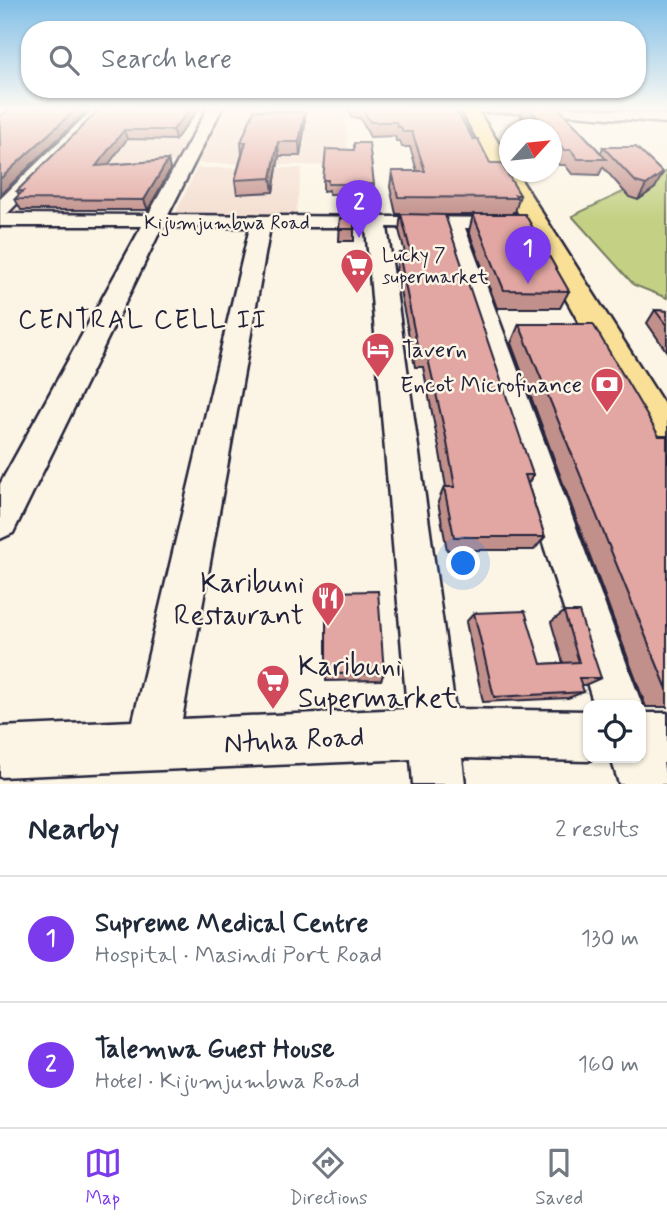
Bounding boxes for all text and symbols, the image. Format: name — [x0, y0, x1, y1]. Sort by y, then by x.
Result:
search box — [21, 21, 646, 98]
icon: search — [45, 41, 83, 79]
text: Search here — [101, 43, 232, 77]
north arrow — [499, 119, 562, 182]
pin: 2 — [336, 180, 382, 238]
street label: Kijumjumbwa Road — [144, 211, 310, 237]
pin: 1 — [505, 226, 551, 284]
place label: Lucky 7 supermarket — [382, 243, 488, 290]
supermarket icon: Lucky 7 supermarket — [338, 246, 376, 295]
district label: CENTRAL CELL II — [18, 304, 268, 338]
hotel icon: Tavern — [359, 330, 397, 379]
place label: Tavern — [402, 336, 467, 366]
bank icon: Encot Microfinance — [588, 365, 626, 414]
place label: Encot Microfinance — [400, 371, 582, 401]
your location — [446, 546, 480, 580]
place label: Karibuni Restaurant — [174, 566, 304, 635]
restaurant icon: Karibuni Restaurant — [309, 579, 347, 628]
place label: Karibuni Supermarket — [298, 649, 458, 718]
supermarket icon: Karibuni Supermarket — [254, 662, 292, 711]
map controls — [583, 700, 646, 763]
button: locate — [583, 700, 646, 763]
street label: Ntuha Road — [223, 719, 365, 764]
text: Nearby — [28, 810, 119, 849]
text: 2 results — [555, 815, 639, 845]
text: Supreme Medical Centre — [95, 907, 368, 941]
text: 1 — [46, 924, 56, 954]
text: 130 m — [581, 924, 639, 954]
text: Hospital · Masindi Port Road — [95, 941, 382, 971]
text: Talemwa Guest House — [95, 1033, 335, 1067]
text: 2 — [45, 1050, 57, 1080]
text: 160 m — [578, 1050, 639, 1080]
text: Hotel · Kijumjumbwa Road — [95, 1067, 360, 1097]
tab: Map — [84, 1144, 122, 1211]
tab: Directions — [289, 1144, 368, 1211]
tab: Saved — [535, 1144, 583, 1211]

